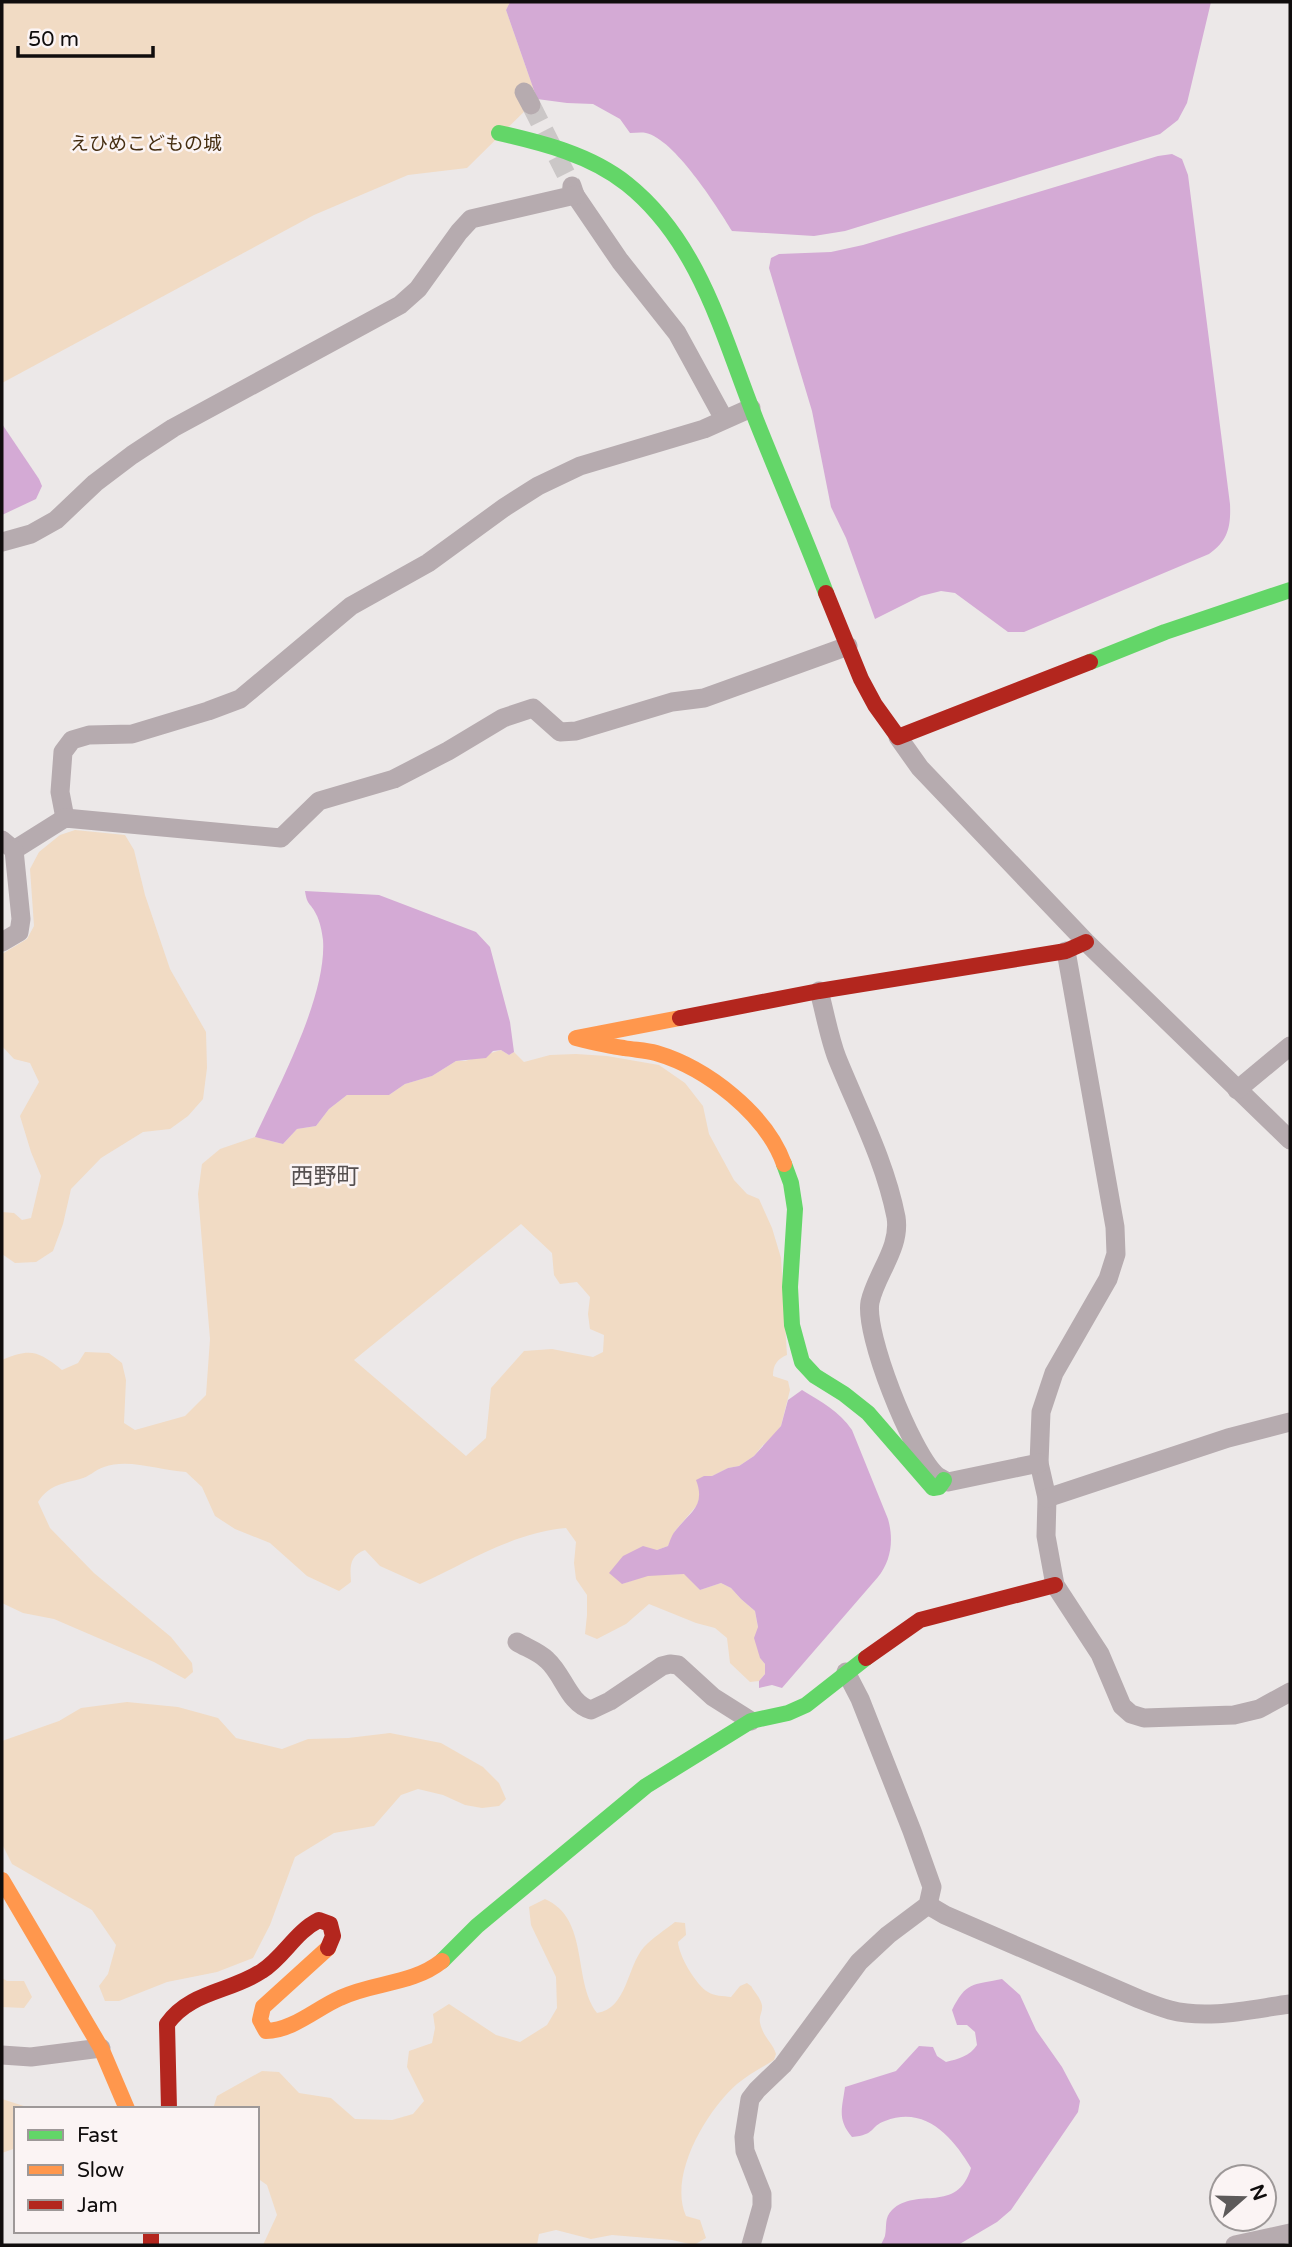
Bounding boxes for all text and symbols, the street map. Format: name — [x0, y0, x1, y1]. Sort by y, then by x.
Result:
scale bar — [18, 14, 152, 58]
text: 50 m — [28, 27, 79, 52]
park label: えひめこどもの城 — [70, 133, 222, 155]
district label: 西野町 — [291, 1163, 360, 1191]
legend — [14, 2107, 259, 2233]
text: Fast — [77, 2123, 118, 2148]
text: Slow — [77, 2158, 125, 2183]
north arrow — [1208, 2163, 1278, 2233]
text: N — [1245, 2182, 1271, 2203]
text: Jam — [77, 2193, 118, 2218]

